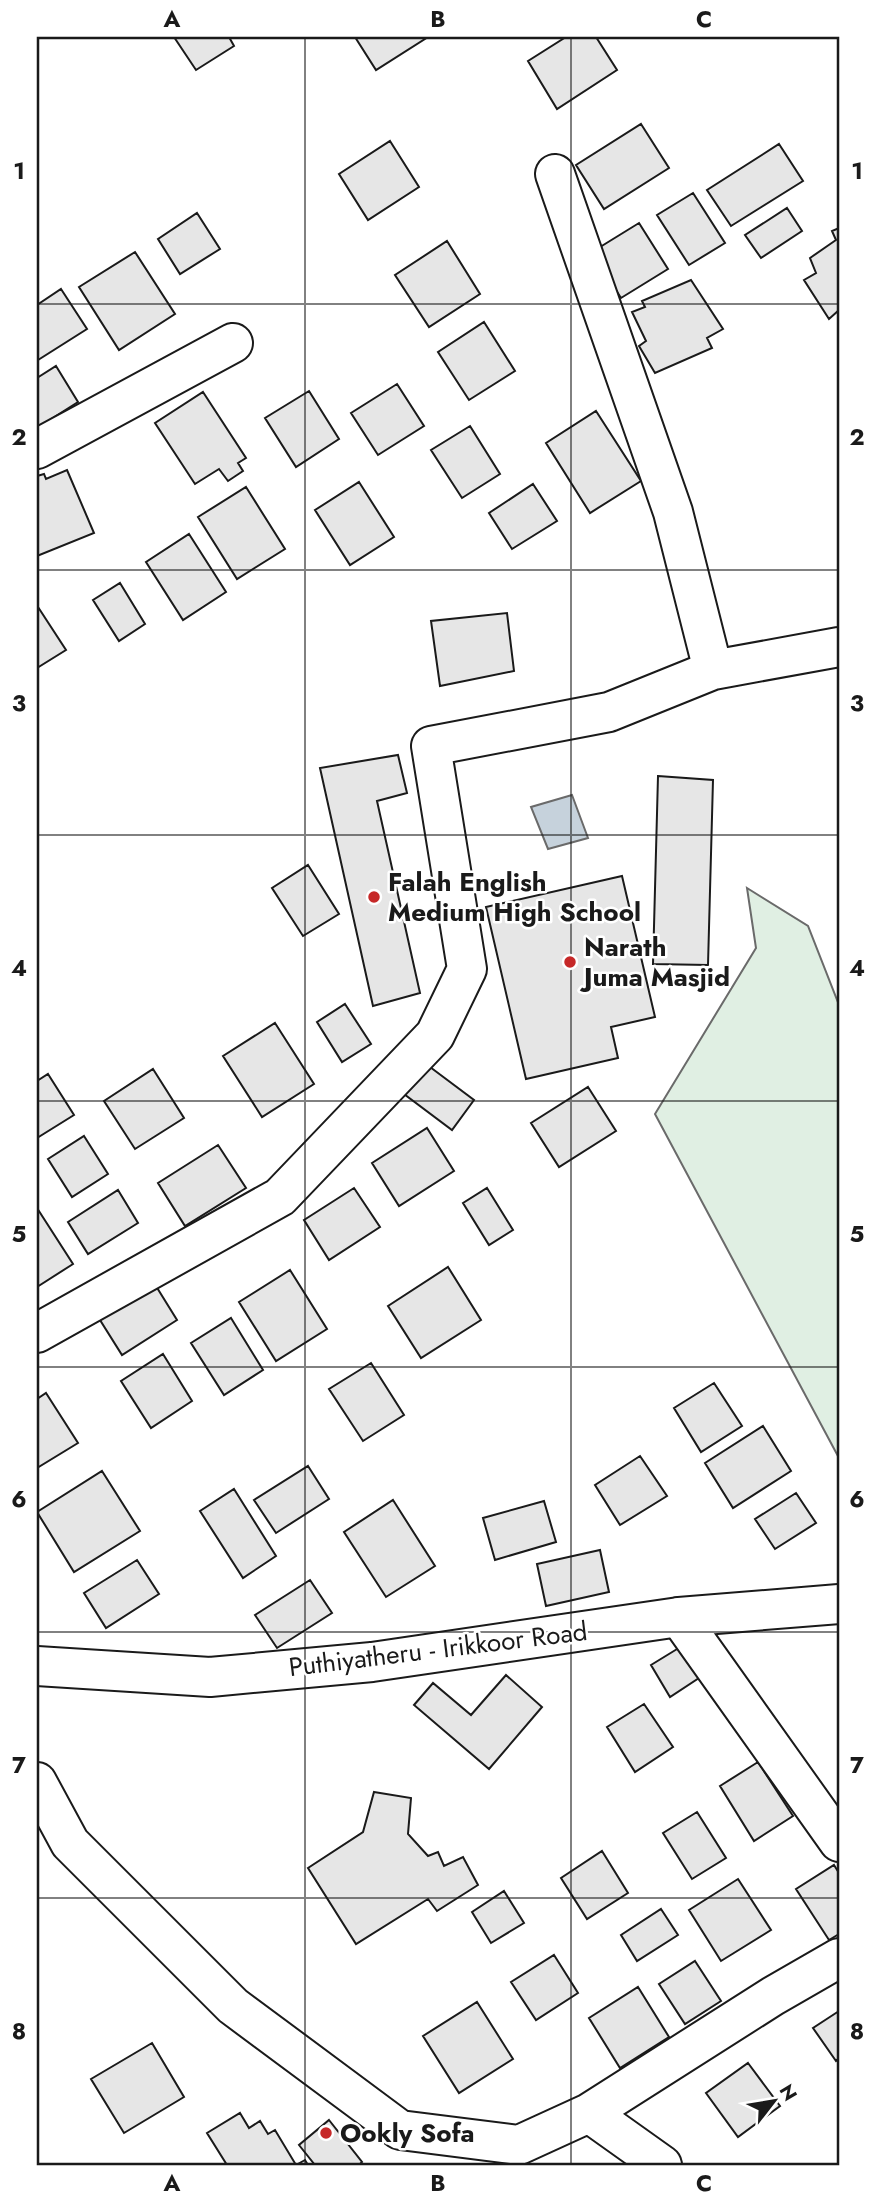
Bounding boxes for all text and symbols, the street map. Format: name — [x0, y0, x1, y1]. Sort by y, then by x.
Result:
text: A — [163, 2, 181, 36]
text: B — [430, 2, 446, 36]
text: C — [696, 2, 712, 36]
text: 1 — [13, 154, 25, 188]
text: 1 — [851, 154, 863, 188]
text: 2 — [11, 420, 27, 454]
text: 2 — [849, 420, 865, 454]
text: 3 — [12, 686, 26, 720]
text: 3 — [850, 686, 864, 720]
place label: Falah English Medium High School — [388, 863, 641, 931]
marker: Falah English Medium High School — [366, 889, 382, 905]
place label: Narath Juma Masjid — [579, 928, 730, 996]
text: 4 — [11, 951, 27, 985]
text: 4 — [849, 951, 865, 985]
marker: Narath Juma Masjid — [562, 954, 578, 970]
text: 5 — [12, 1217, 26, 1251]
text: 5 — [850, 1217, 864, 1251]
text: 6 — [11, 1482, 27, 1516]
text: 6 — [849, 1482, 865, 1516]
street label: Puthiyatheru - Irikkoor Road — [286, 1612, 590, 1686]
text: 7 — [12, 1748, 26, 1782]
text: 7 — [850, 1748, 864, 1782]
text: 8 — [12, 2014, 26, 2048]
text: 8 — [850, 2014, 864, 2048]
north arrow — [740, 2066, 810, 2136]
text: N — [773, 2079, 804, 2106]
place label: Ookly Sofa — [340, 2114, 475, 2152]
marker: Ookly Sofa — [318, 2125, 334, 2141]
text: A — [163, 2166, 181, 2200]
text: B — [430, 2166, 446, 2200]
text: C — [696, 2166, 712, 2200]

